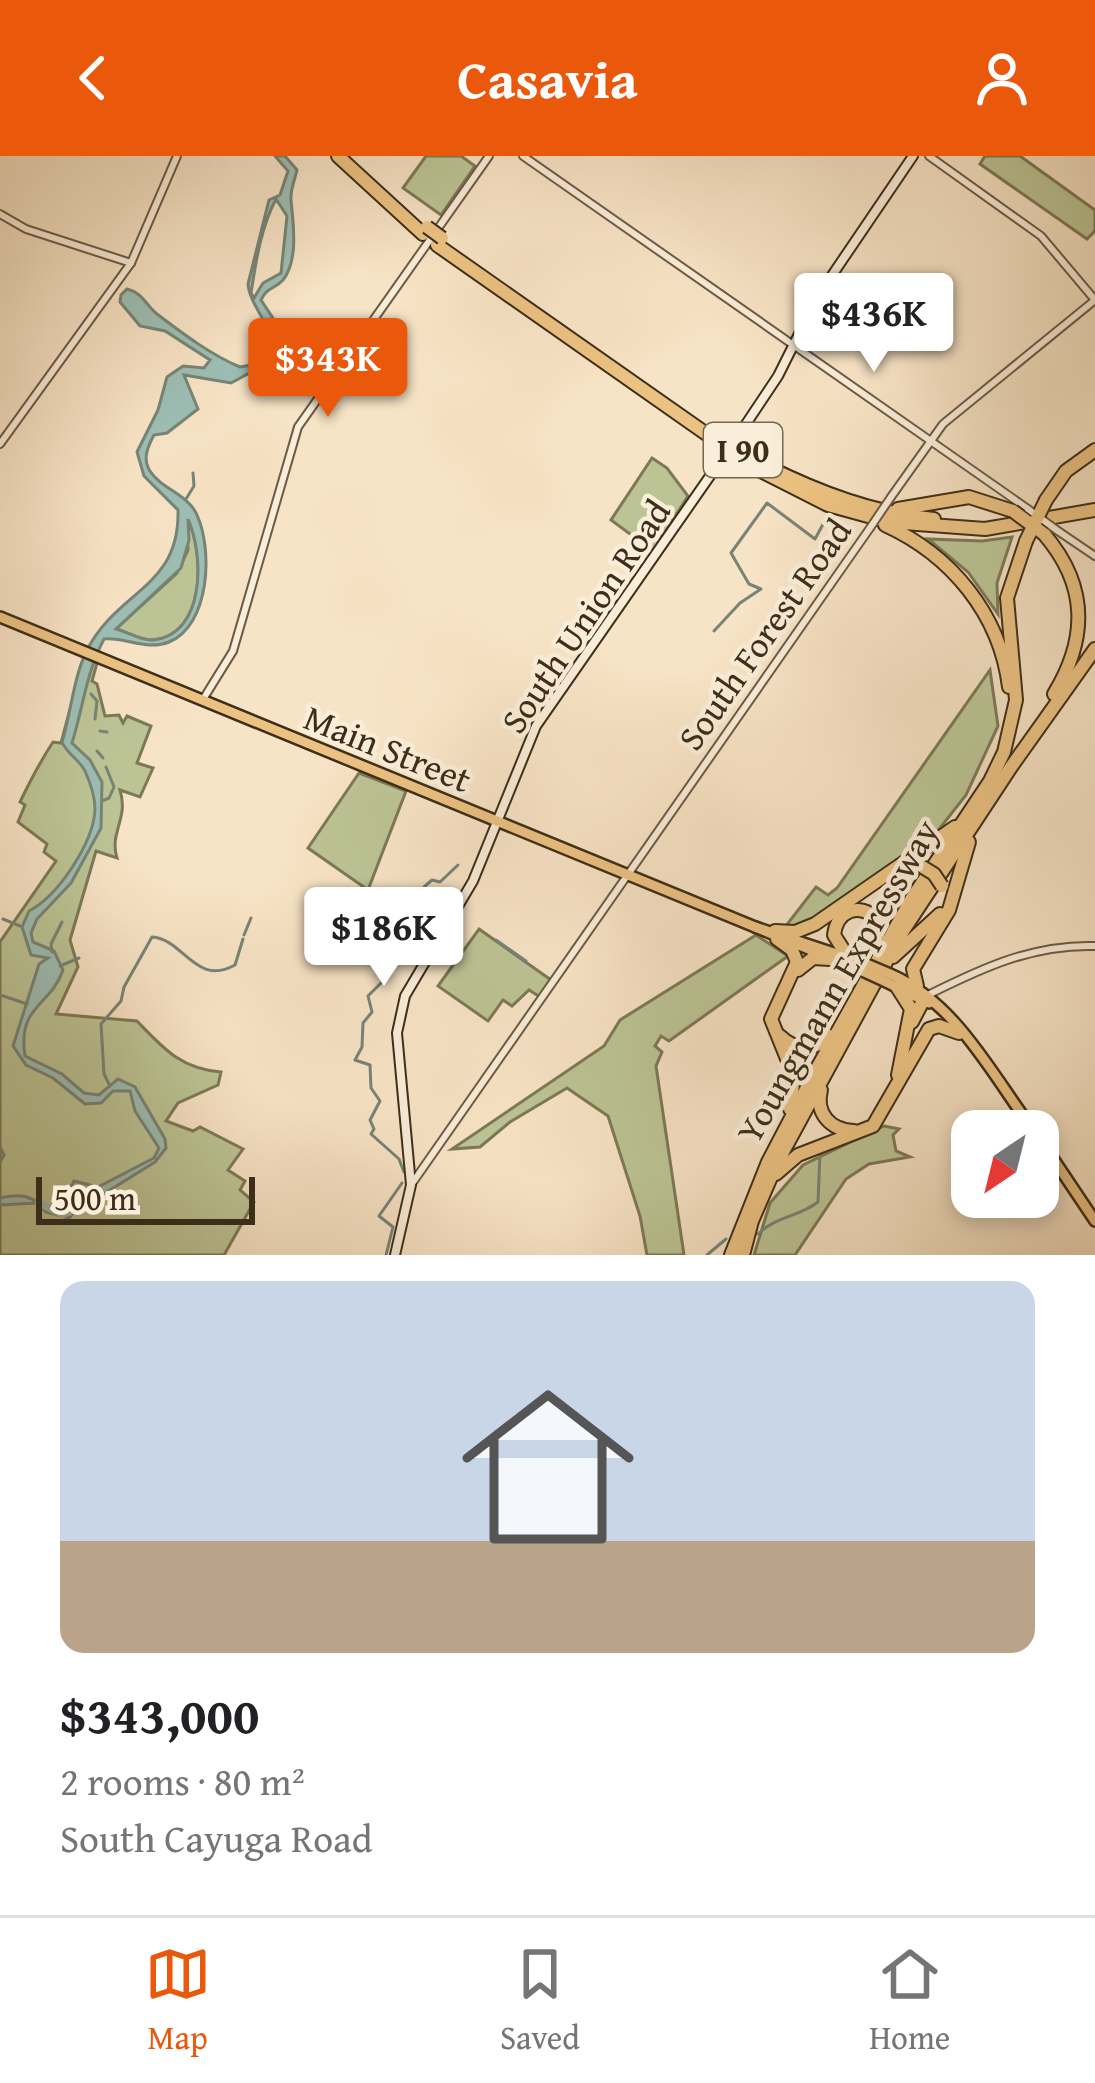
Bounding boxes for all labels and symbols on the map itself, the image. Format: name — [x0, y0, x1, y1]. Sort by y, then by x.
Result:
pin: $436K — [790, 273, 958, 375]
pin: $343K — [244, 318, 412, 420]
road number: I 90 — [704, 423, 782, 477]
street label: South Union Road — [487, 488, 683, 743]
street label: South Forest Road — [664, 507, 863, 760]
street label: Main Street — [297, 690, 480, 805]
street label: Youngmann Expressway — [722, 809, 951, 1152]
pin: $186K — [300, 887, 468, 989]
north arrow — [951, 1110, 1059, 1218]
scale bar — [36, 1171, 255, 1224]

